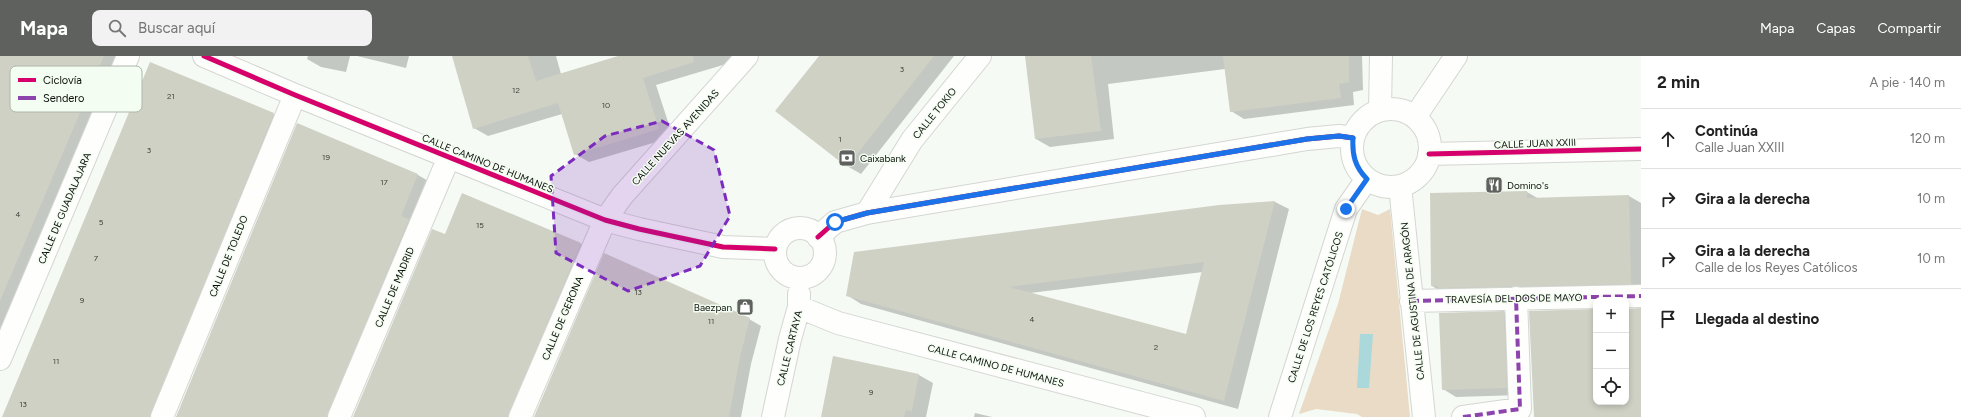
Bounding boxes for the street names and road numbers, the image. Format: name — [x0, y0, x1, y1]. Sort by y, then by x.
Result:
street label: CALLE TOKIO — [910, 85, 959, 142]
street label: CALLE NUEVAS AVENIDAS — [629, 87, 722, 188]
street label: CALLE CAMINO DE HUMANES — [420, 131, 556, 196]
street label: CALLE JUAN XXIII — [1494, 136, 1576, 151]
street label: CALLE DE GUADALAJARA — [35, 150, 94, 266]
street label: CALLE DE TOLEDO — [206, 213, 251, 299]
street label: CALLE DE AGUSTINA DE ARAGÓN — [1398, 221, 1427, 380]
street label: CALLE DE LOS REYES CATÓLICOS — [1285, 230, 1346, 384]
street label: CALLE DE MADRID — [372, 245, 417, 329]
street label: CALLE DE GERONA — [539, 274, 586, 362]
street label: TRAVESÍA DEL DOS DE MAYO — [1445, 291, 1583, 306]
street label: CALLE CARTAYA — [774, 309, 805, 387]
street label: CALLE CAMINO DE HUMANES — [926, 341, 1066, 390]

